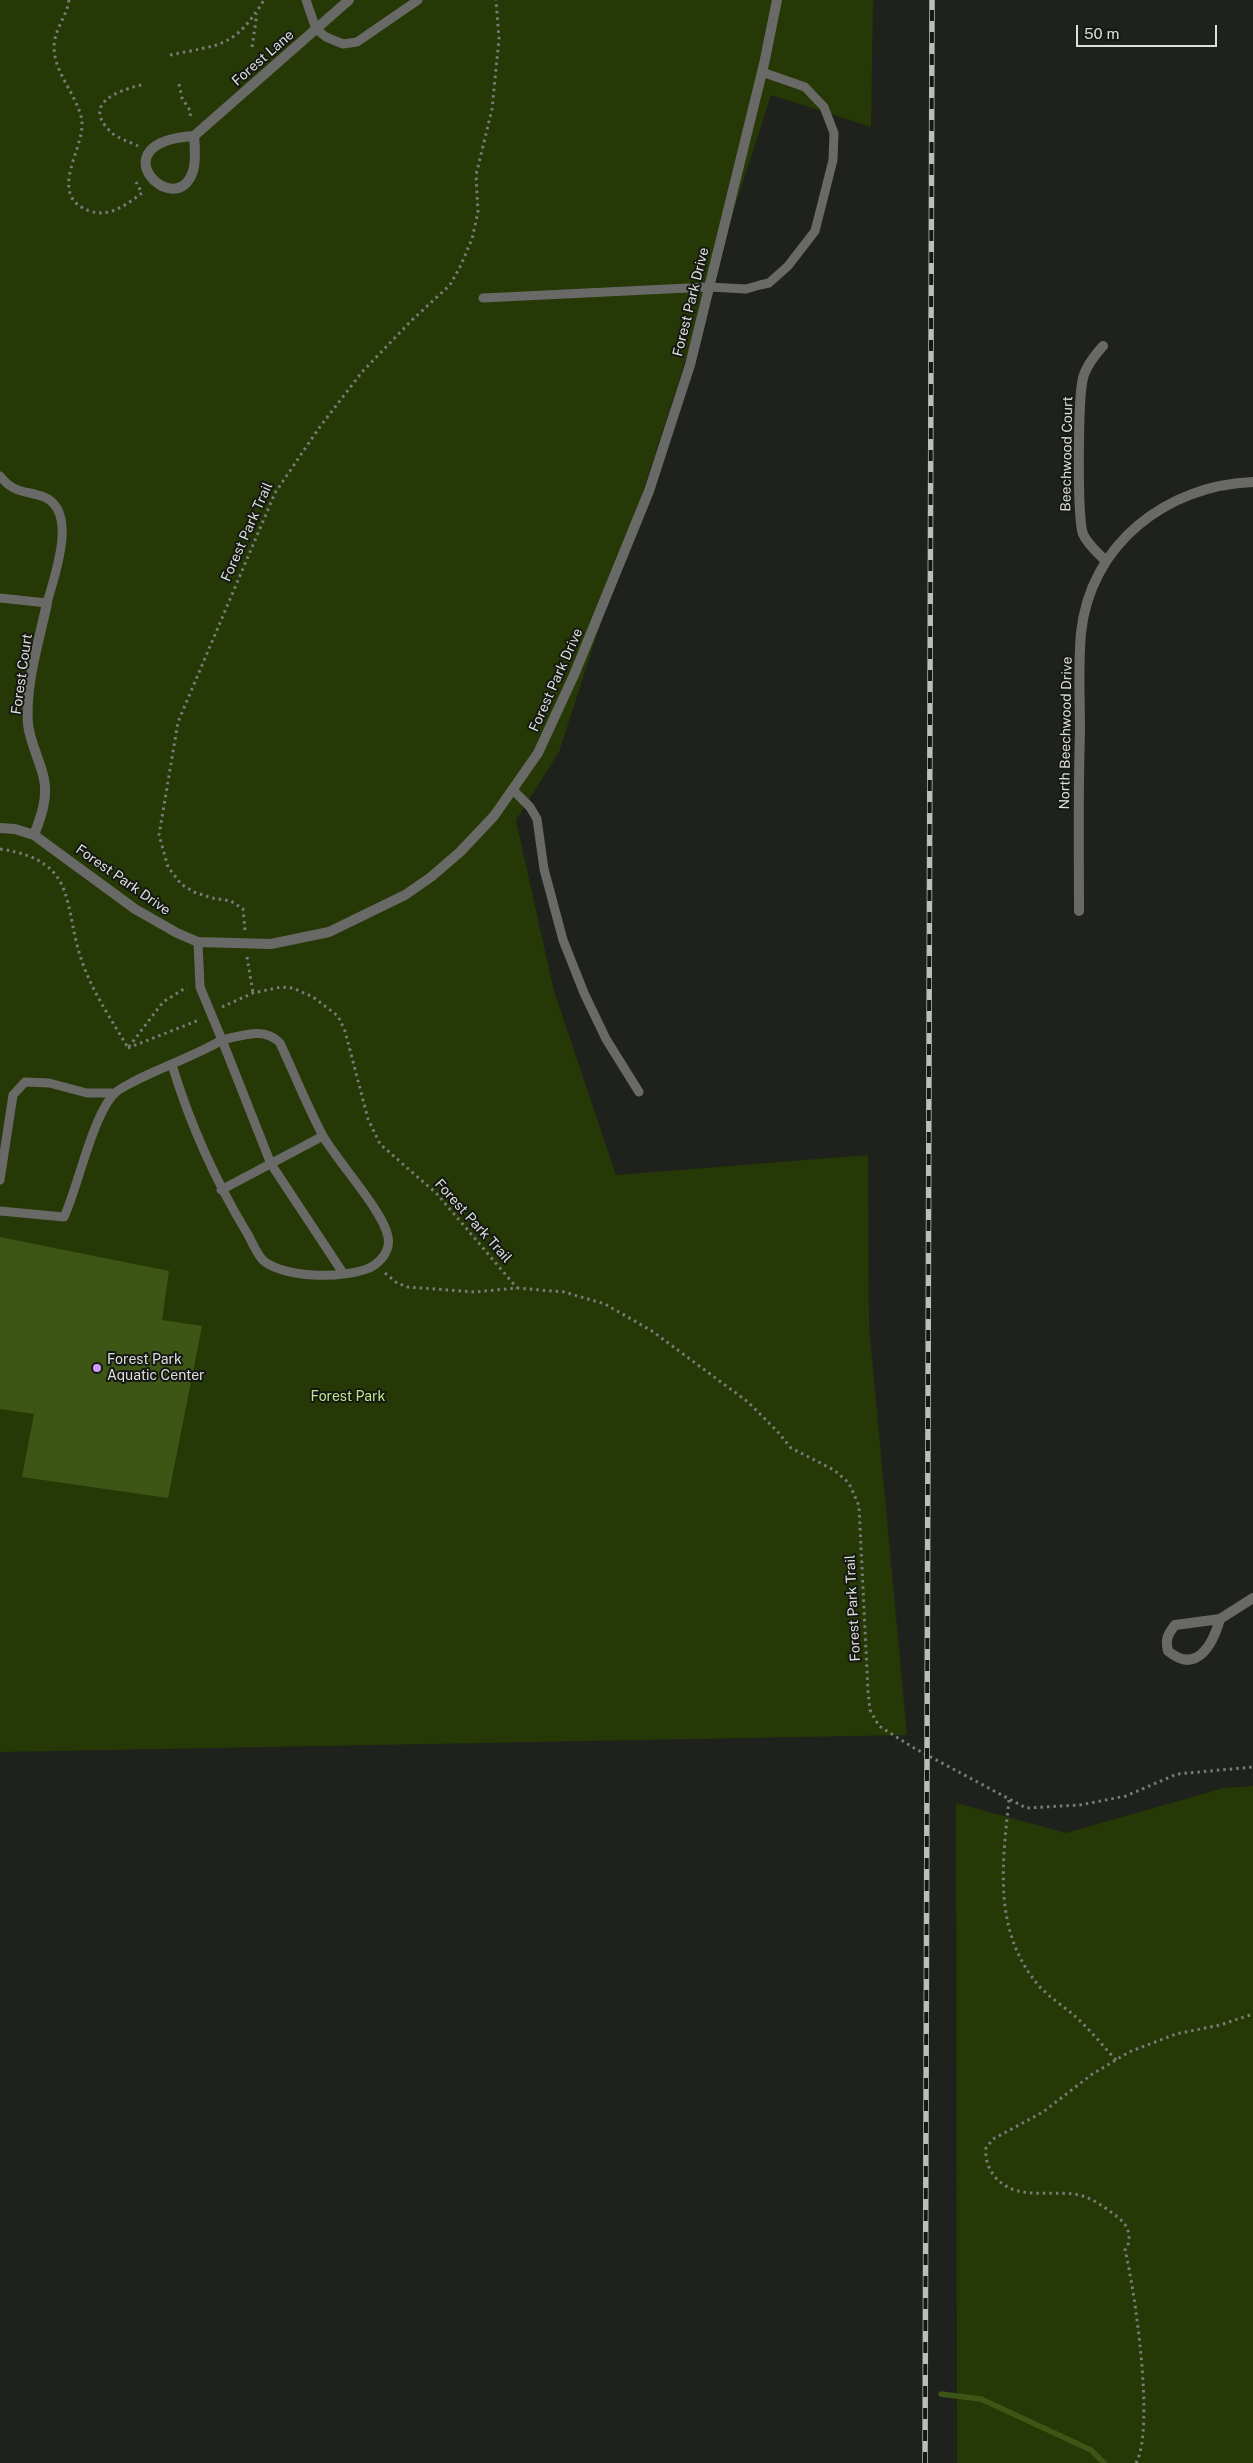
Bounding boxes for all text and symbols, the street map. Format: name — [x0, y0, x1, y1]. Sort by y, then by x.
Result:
scale bar — [1078, 15, 1219, 47]
text: 50 m — [1084, 25, 1119, 42]
street label: Forest Lane — [229, 27, 297, 89]
street label: Forest Park Drive — [669, 246, 713, 358]
street label: Beechwood Court — [1058, 396, 1076, 512]
street label: Forest Park Trail — [218, 480, 276, 584]
street label: Forest Park Drive — [526, 626, 586, 734]
street label: Forest Court — [8, 632, 36, 716]
street label: North Beechwood Drive — [1056, 656, 1076, 810]
street label: Forest Park Drive — [72, 841, 174, 919]
street label: Forest Park Trail — [431, 1176, 515, 1266]
place label: Forest Park Aquatic Center — [107, 1352, 205, 1384]
marker: Forest Park Aquatic Center — [91, 1362, 103, 1374]
park label: Forest Park — [311, 1389, 385, 1405]
street label: Forest Park Trail — [842, 1554, 864, 1662]

